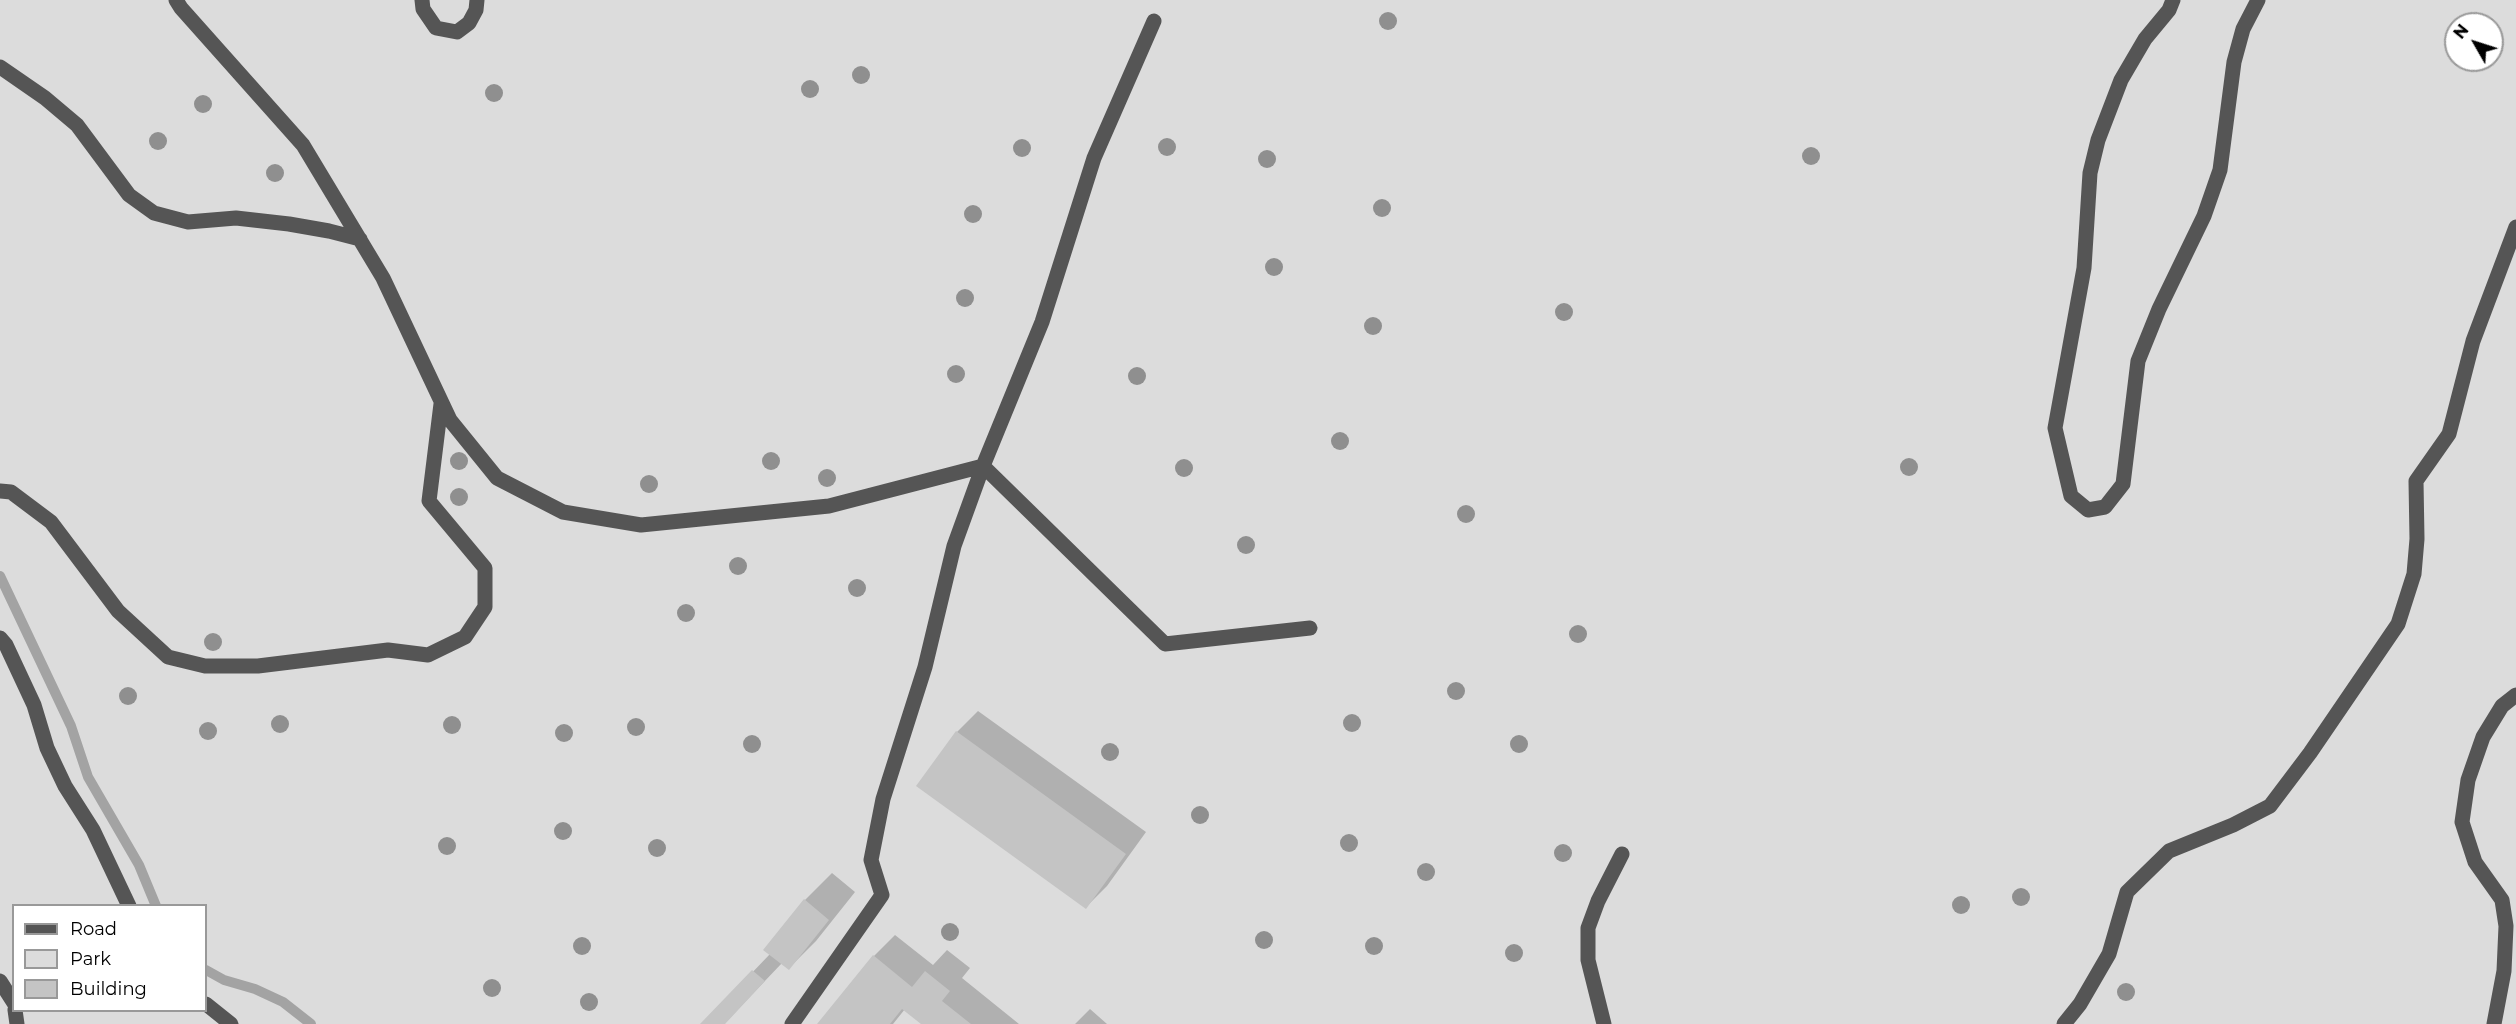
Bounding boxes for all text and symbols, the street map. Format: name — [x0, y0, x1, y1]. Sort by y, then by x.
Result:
north arrow — [2444, 12, 2504, 72]
text: N — [2450, 21, 2473, 43]
legend — [12, 904, 207, 1012]
text: Road — [70, 918, 117, 940]
text: Park — [70, 948, 111, 970]
text: Building — [70, 978, 147, 1000]

